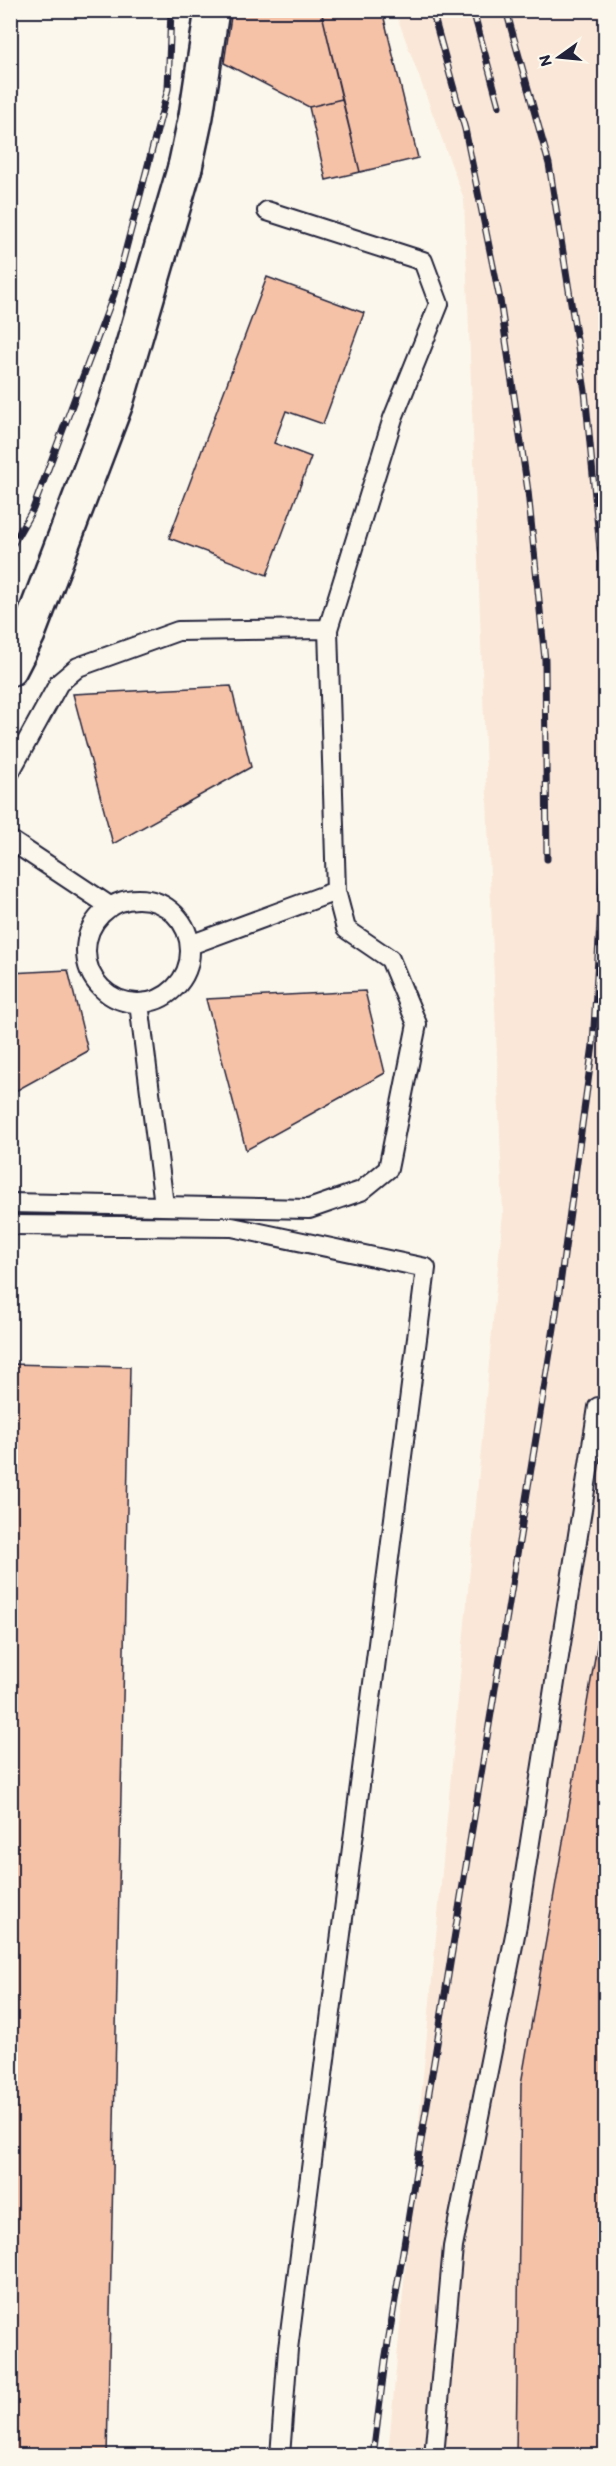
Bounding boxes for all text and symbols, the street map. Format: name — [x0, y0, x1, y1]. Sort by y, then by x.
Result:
north arrow — [529, 27, 589, 87]
text: N — [534, 53, 556, 68]

